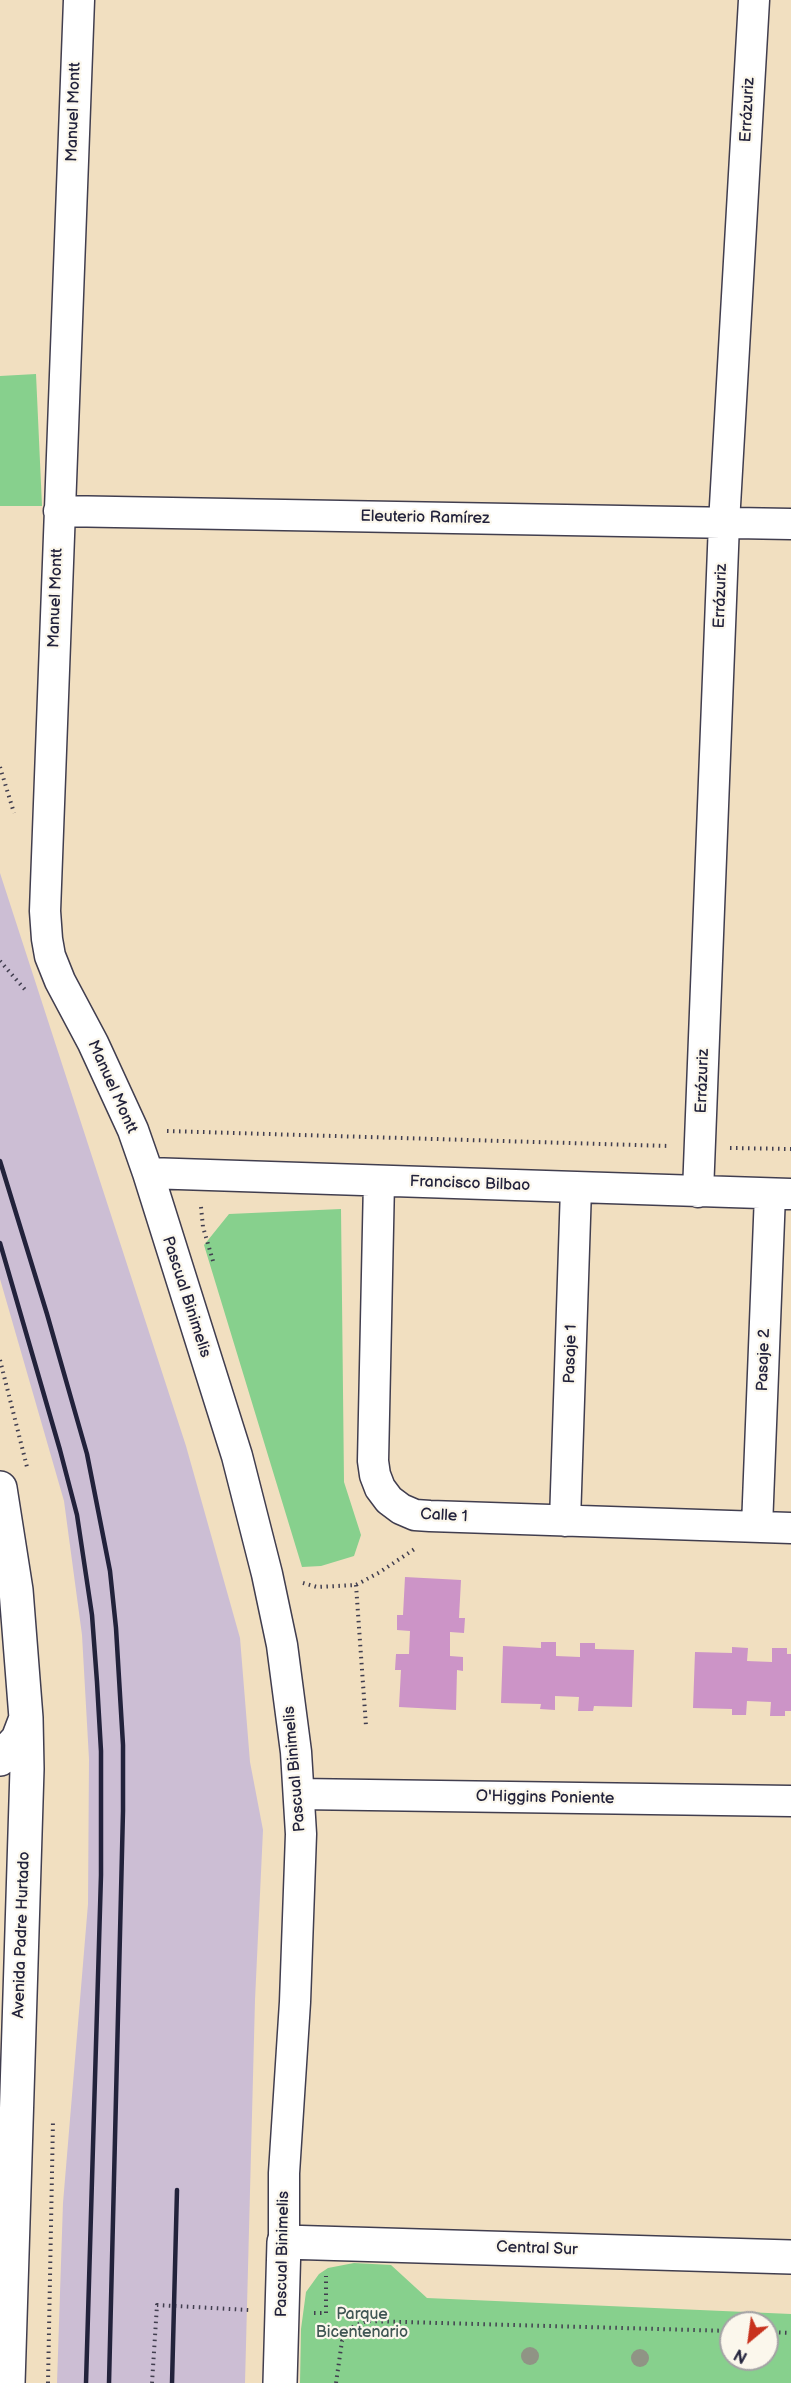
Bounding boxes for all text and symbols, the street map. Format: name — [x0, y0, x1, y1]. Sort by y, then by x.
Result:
street label: Manuel Montt — [63, 62, 85, 162]
street label: Errázuriz — [737, 77, 759, 143]
street label: Eleuterio Ramírez — [360, 507, 490, 529]
street label: Manuel Montt — [45, 548, 67, 648]
street label: Errázuriz — [710, 563, 732, 629]
street label: Manuel Montt — [83, 1037, 141, 1137]
street label: Errázuriz — [692, 1048, 714, 1114]
street label: Francisco Bilbao — [409, 1172, 531, 1196]
street label: Pascual Binimelis — [157, 1234, 215, 1360]
street label: Pasaje 1 — [560, 1324, 582, 1384]
street label: Pasaje 2 — [753, 1328, 775, 1392]
street label: Calle 1 — [420, 1505, 468, 1527]
street label: Pascual Binimelis — [280, 1705, 310, 1833]
street label: O'Higgins Poniente — [476, 1787, 614, 1809]
street label: Avenida Padre Hurtado — [9, 1851, 35, 2019]
street label: Pascual Binimelis — [272, 2191, 294, 2317]
street label: Central Sur — [496, 2238, 578, 2260]
park label: Parque Bicentenario — [316, 2305, 408, 2343]
north arrow — [719, 2311, 779, 2371]
text: N — [731, 2344, 751, 2367]

